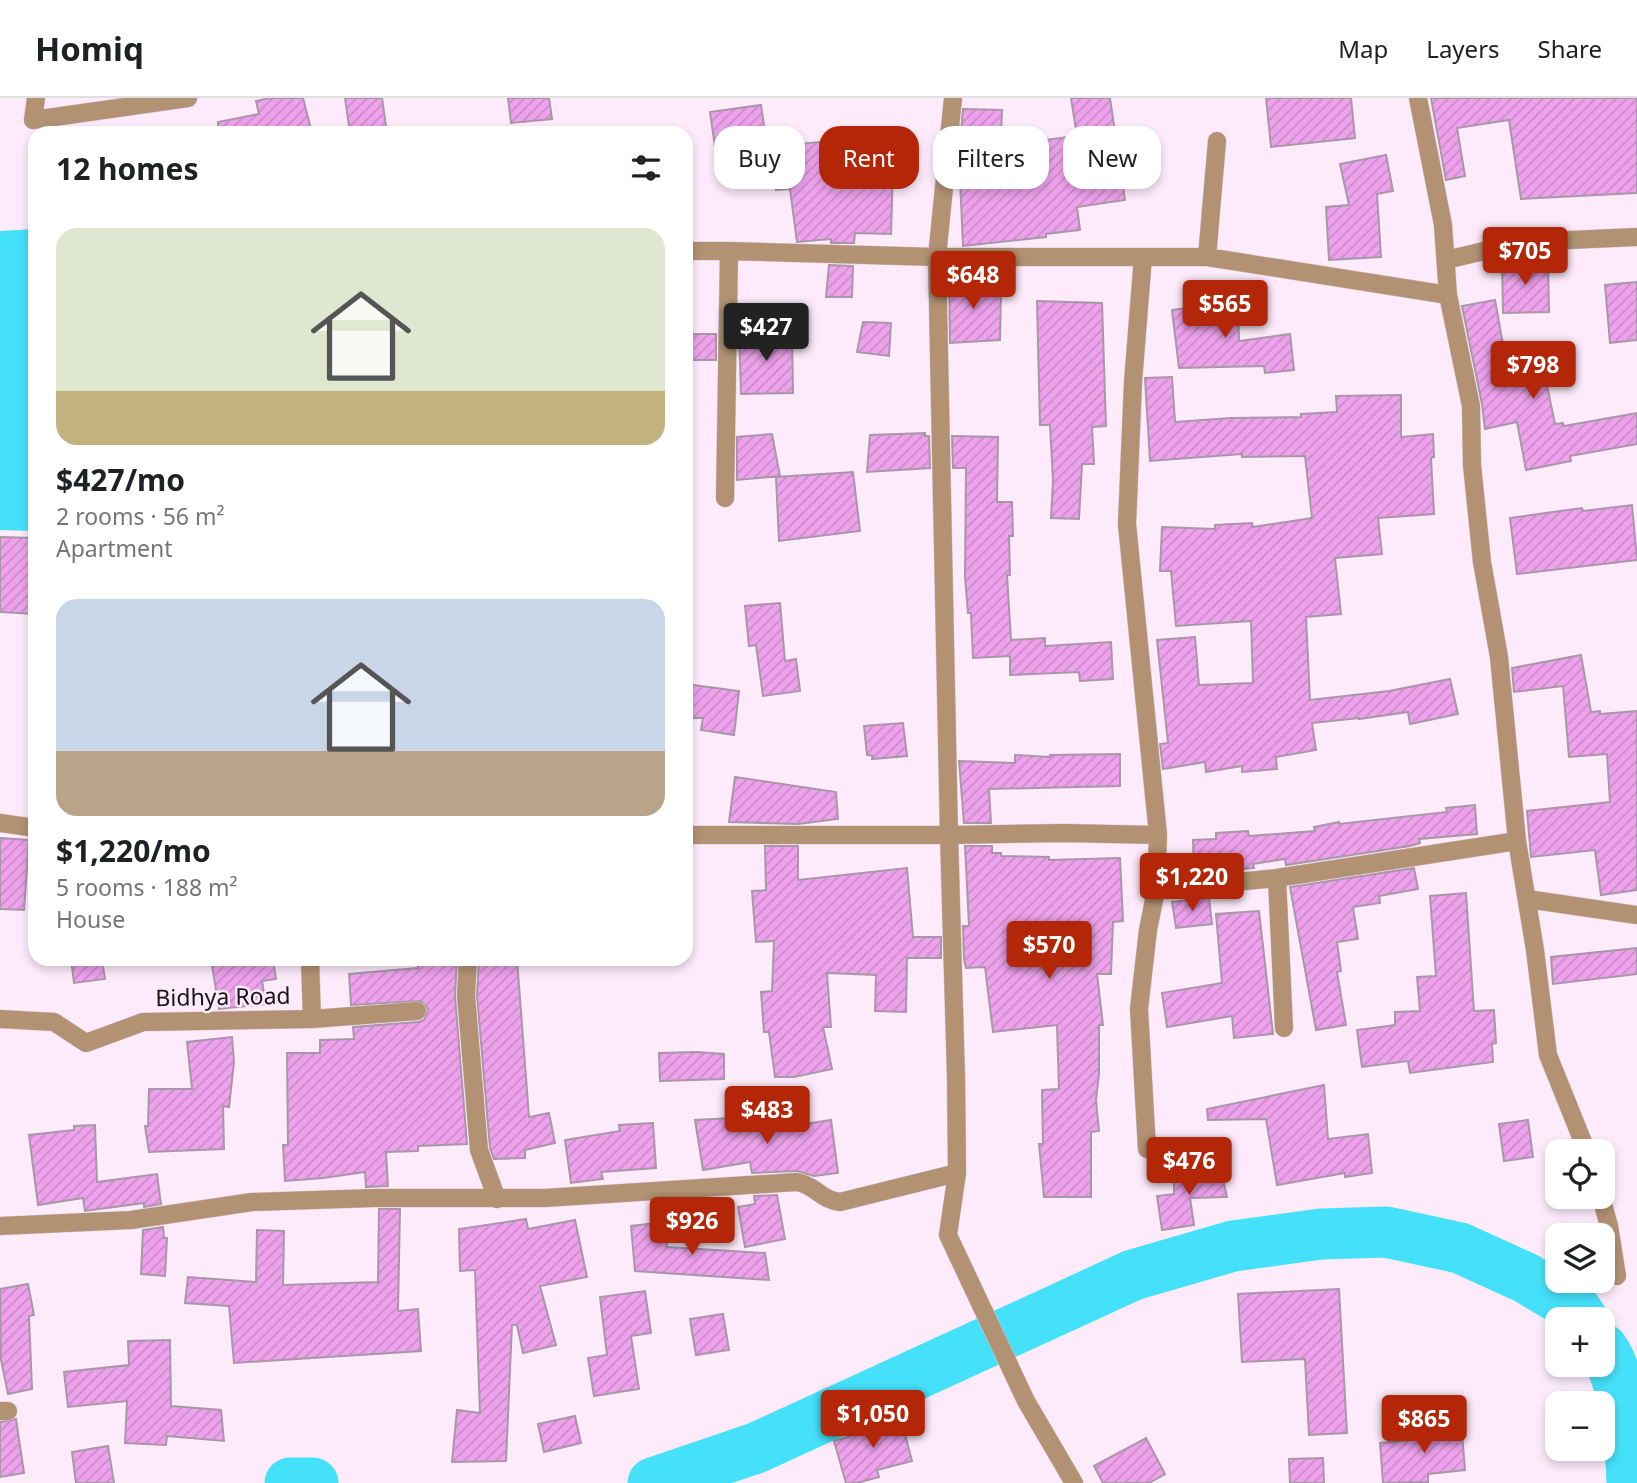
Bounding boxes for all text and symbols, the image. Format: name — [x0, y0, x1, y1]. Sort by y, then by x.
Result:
text: Homiq — [35, 26, 144, 71]
text: Map — [1338, 32, 1388, 65]
text: Layers — [1426, 32, 1500, 65]
text: Share — [1538, 32, 1602, 65]
chip: Buy — [714, 126, 805, 189]
chip: Rent — [819, 126, 919, 189]
chip: Filters — [933, 126, 1049, 189]
chip: New — [1063, 126, 1161, 189]
text: 12 homes — [56, 148, 199, 189]
icon: filters — [627, 149, 665, 187]
pin: $705 — [1484, 228, 1566, 287]
text: $705 — [1499, 234, 1551, 266]
pin: $648 — [932, 252, 1014, 311]
text: $648 — [947, 258, 999, 290]
icon: home — [298, 273, 424, 399]
pin: $565 — [1184, 280, 1266, 340]
text: $565 — [1199, 287, 1251, 319]
pin: $427 — [725, 303, 807, 363]
text: $427 — [740, 310, 792, 342]
pin: $798 — [1492, 342, 1574, 401]
text: $798 — [1507, 348, 1559, 380]
text: $427/mo — [56, 459, 185, 500]
text: 2 rooms · 56 m² — [56, 500, 225, 532]
text: Apartment — [56, 532, 173, 564]
icon: home — [298, 644, 424, 770]
text: $1,220/mo — [56, 830, 211, 871]
pin: $1,220 — [1135, 854, 1249, 913]
text: $1,220 — [1156, 860, 1228, 892]
text: 5 rooms · 188 m² — [56, 871, 238, 903]
text: House — [56, 903, 125, 935]
pin: $570 — [1008, 922, 1090, 981]
text: $570 — [1023, 928, 1075, 960]
street label: Bidhya Road — [155, 979, 291, 1013]
pin: $483 — [726, 1086, 808, 1146]
text: $483 — [741, 1093, 793, 1125]
pin: $476 — [1148, 1138, 1230, 1197]
map controls — [1545, 1139, 1615, 1461]
button: locate — [1545, 1139, 1615, 1209]
text: $476 — [1163, 1144, 1215, 1176]
pin: $926 — [651, 1198, 733, 1257]
text: $926 — [666, 1204, 718, 1236]
button: layers — [1545, 1223, 1615, 1293]
button: + — [1545, 1307, 1615, 1377]
pin: $1,050 — [816, 1390, 930, 1450]
button: − — [1545, 1391, 1615, 1461]
pin: $865 — [1383, 1396, 1465, 1455]
text: $1,050 — [837, 1397, 909, 1429]
text: $865 — [1398, 1402, 1450, 1434]

